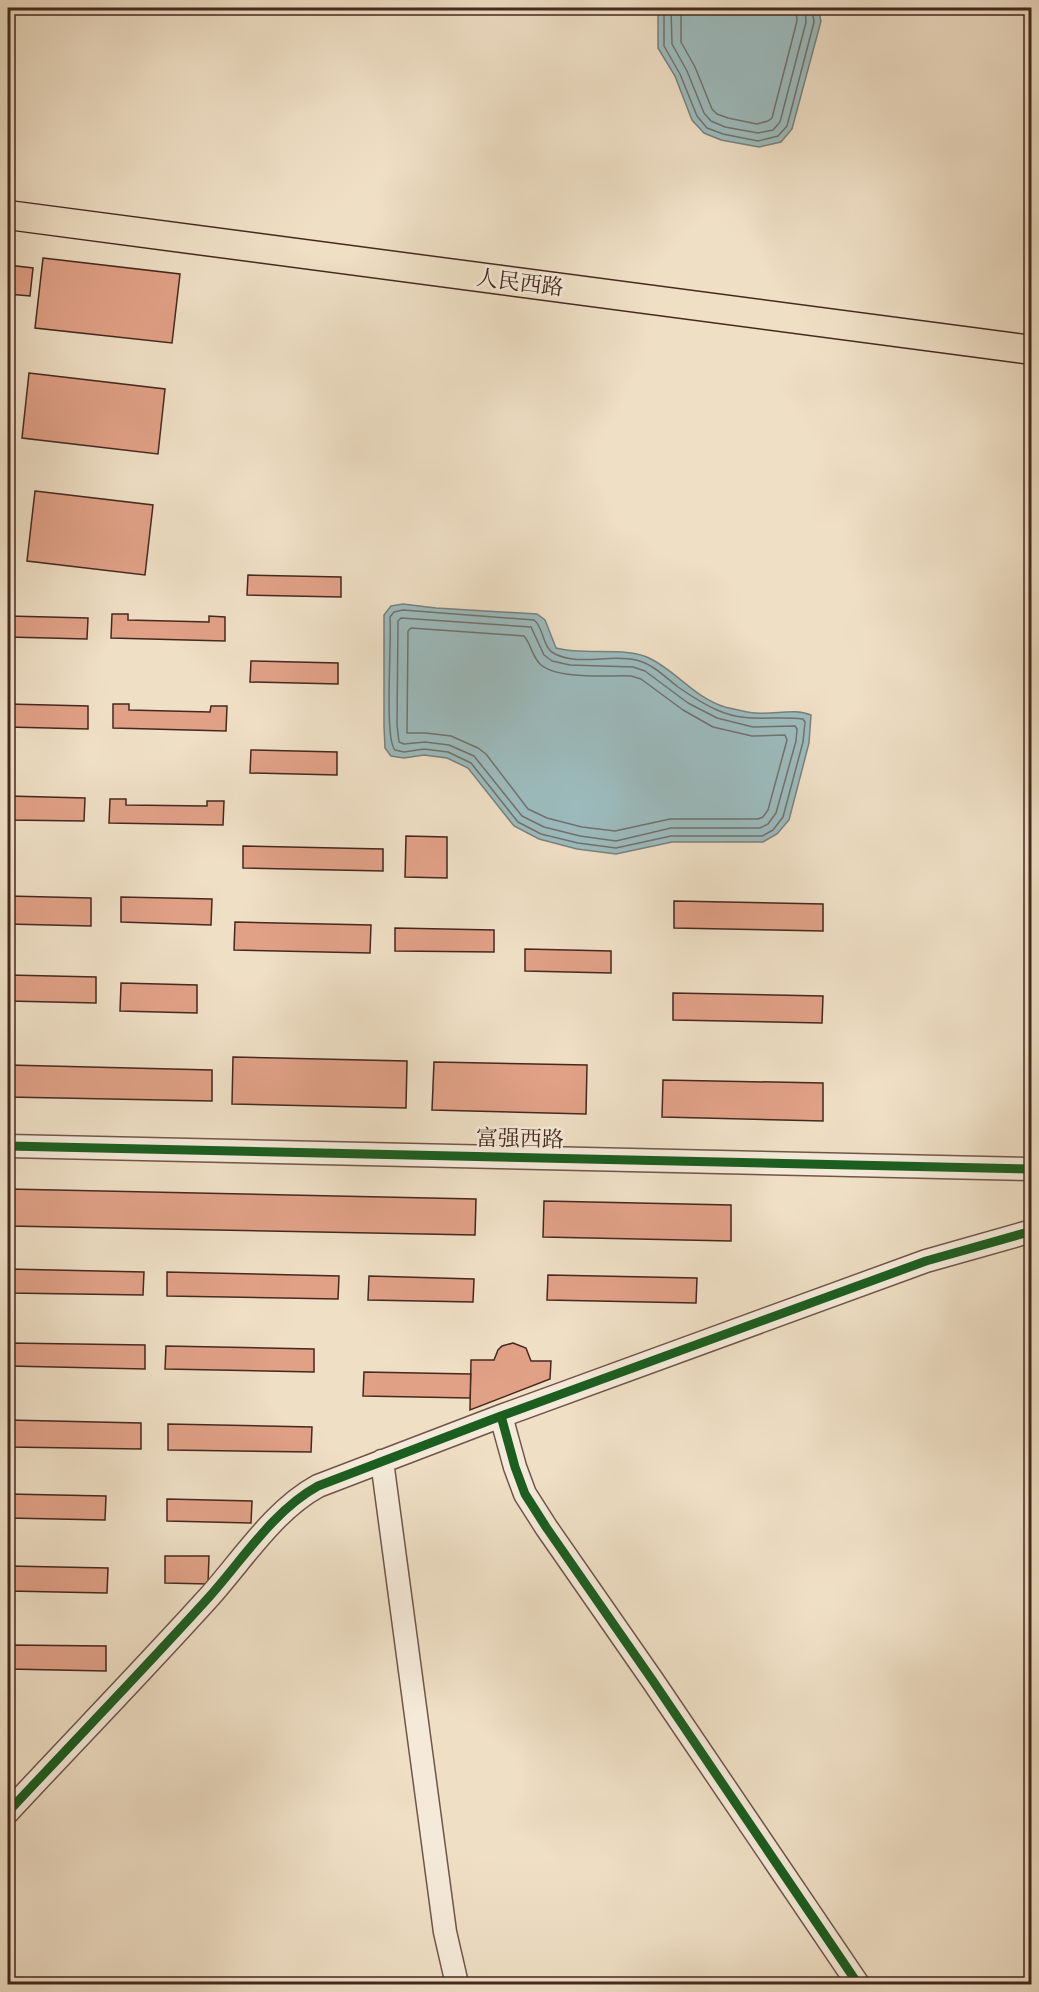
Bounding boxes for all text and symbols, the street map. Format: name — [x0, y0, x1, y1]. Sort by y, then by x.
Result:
street label: 人民西路 — [474, 264, 565, 306]
street label: 富强西路 — [476, 1124, 564, 1158]

